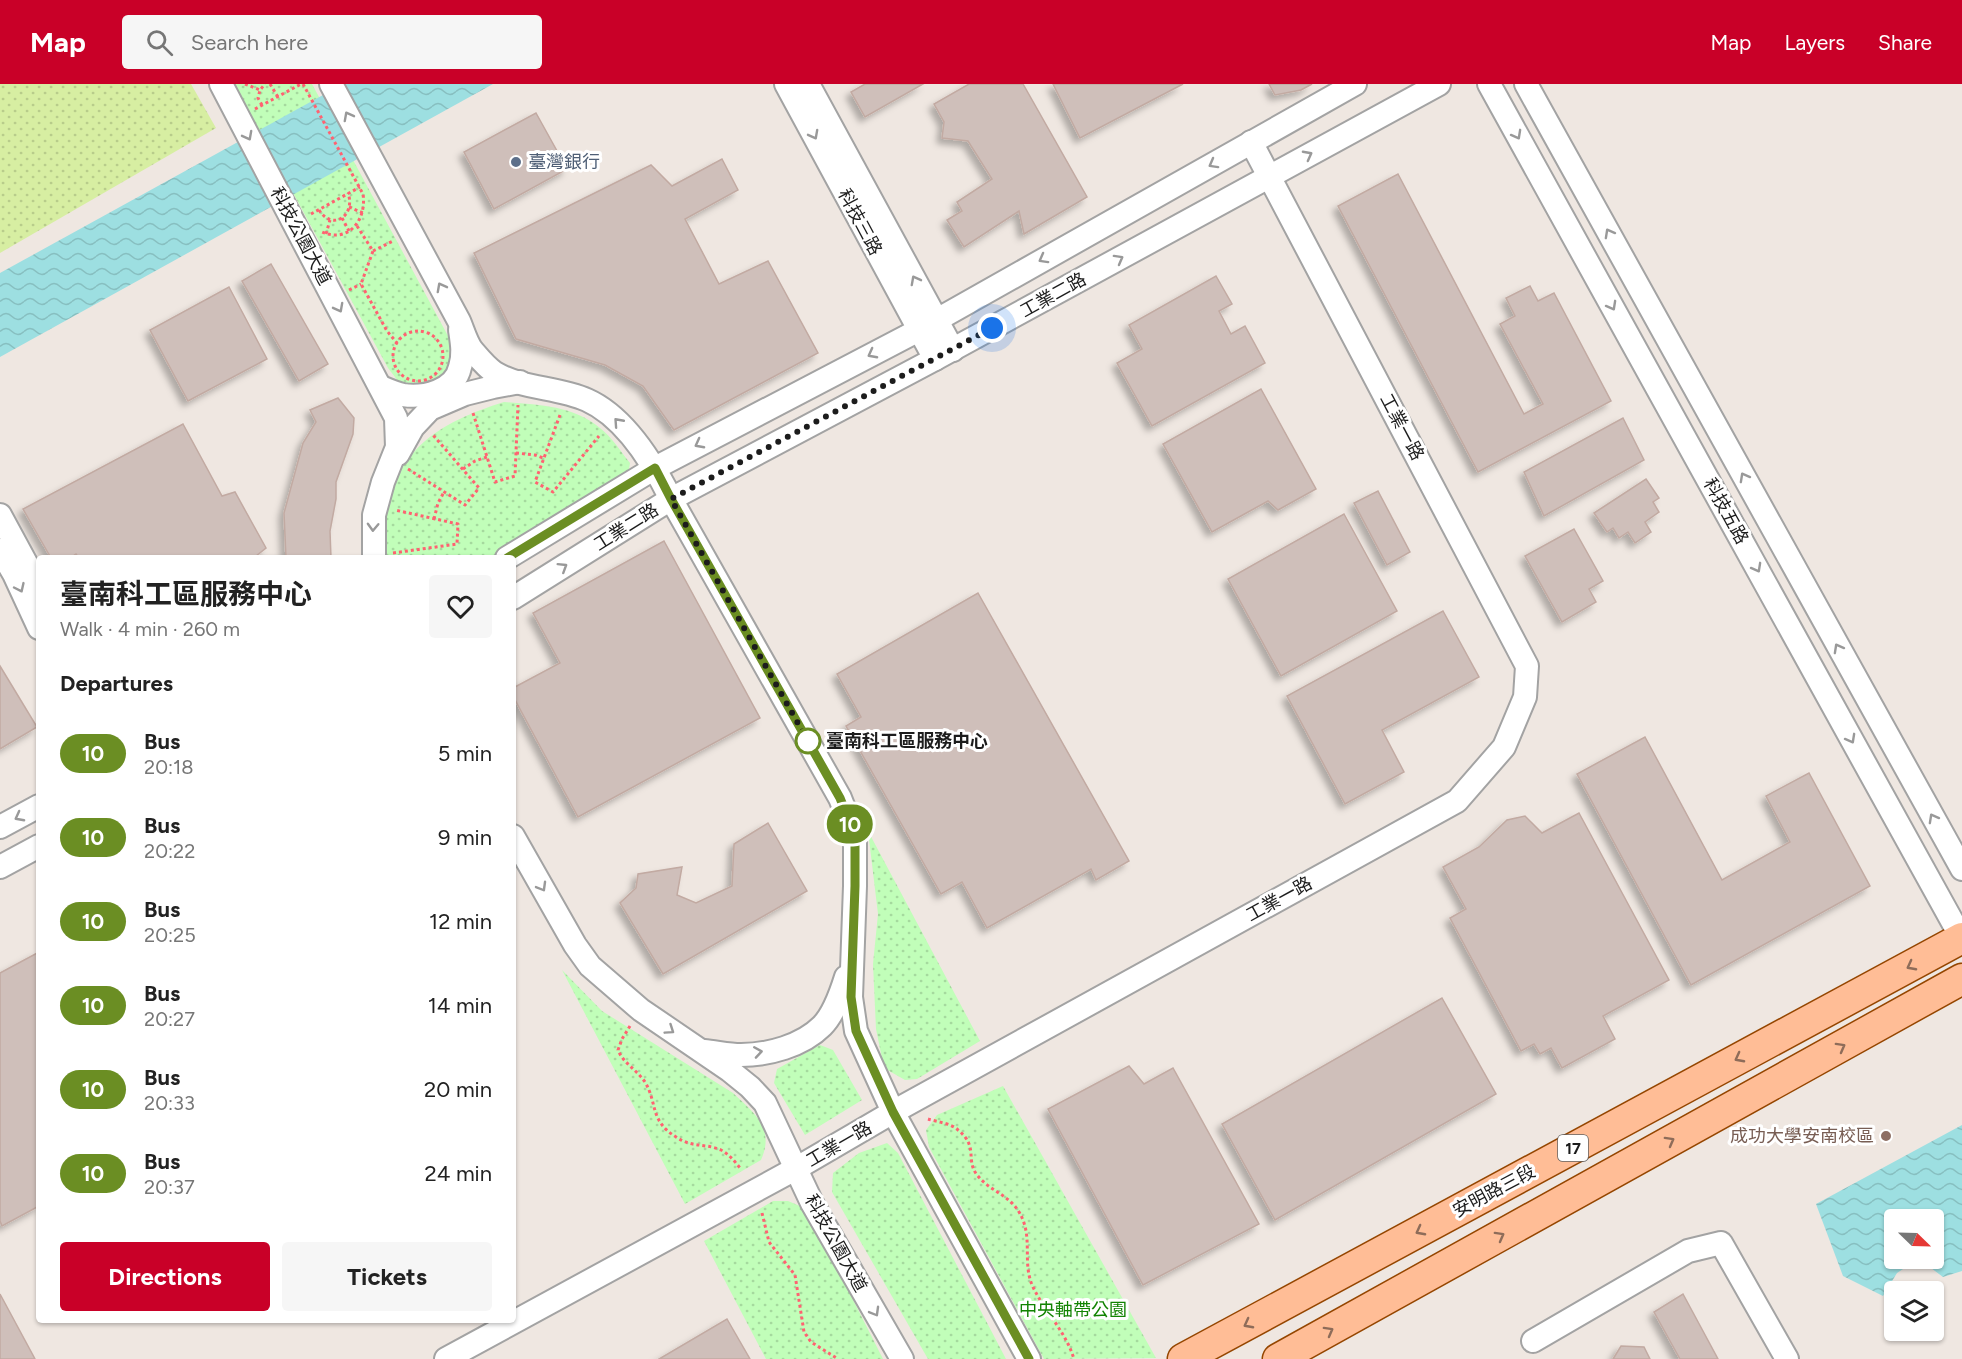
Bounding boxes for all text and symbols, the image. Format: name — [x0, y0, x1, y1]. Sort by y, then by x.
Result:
search box — [122, 15, 542, 69]
text: Map — [30, 25, 86, 59]
icon: search — [143, 26, 176, 59]
text: Search here — [191, 29, 308, 56]
text: Map — [1711, 30, 1751, 55]
text: Layers — [1784, 30, 1845, 55]
text: Share — [1878, 30, 1932, 55]
one-way arrow — [344, 112, 355, 122]
one-way arrow — [241, 129, 252, 140]
one-way arrow — [807, 129, 818, 140]
one-way arrow — [1510, 129, 1521, 139]
place label: 臺灣銀行 — [528, 151, 600, 173]
one-way arrow — [1302, 151, 1312, 162]
marker: 臺灣銀行 — [509, 155, 523, 169]
one-way arrow — [1208, 157, 1219, 168]
street label: 科技公園大道 — [266, 183, 336, 289]
street label: 科技三路 — [833, 185, 887, 259]
one-way arrow — [1605, 229, 1616, 239]
one-way arrow — [1038, 252, 1049, 264]
one-way arrow — [1112, 255, 1123, 266]
street label: 工業二路 — [1016, 268, 1090, 322]
one-way arrow — [911, 276, 922, 286]
one-way arrow — [437, 283, 448, 294]
one-way arrow — [1605, 300, 1616, 310]
one-way arrow — [332, 302, 343, 312]
your location — [977, 313, 1007, 343]
one-way arrow — [868, 347, 878, 358]
street label: 工業一路 — [1375, 390, 1429, 464]
one-way arrow — [614, 419, 625, 429]
one-way arrow — [695, 437, 706, 448]
one-way arrow — [1740, 473, 1751, 484]
street label: 科技五路 — [1699, 474, 1753, 548]
street label: 工業二路 — [590, 499, 662, 555]
one-way arrow — [367, 523, 380, 532]
one-way arrow — [1750, 562, 1761, 572]
one-way arrow — [556, 564, 567, 575]
button: heart — [429, 575, 492, 638]
text: 臺南科工區服務中心 — [60, 577, 312, 611]
one-way arrow — [13, 582, 25, 593]
text: Walk · 4 min · 260 m — [60, 617, 240, 641]
one-way arrow — [1834, 644, 1845, 654]
text: Departures — [60, 670, 173, 697]
text: Bus — [144, 728, 180, 755]
marker: 臺南科工區服務中心 — [795, 728, 821, 754]
place label: 臺南科工區服務中心 — [826, 730, 988, 752]
one-way arrow — [1844, 733, 1856, 743]
text: 5 min — [438, 740, 492, 767]
text: 10 — [82, 741, 104, 766]
text: 20:18 — [144, 755, 194, 779]
line badge: 10 — [823, 804, 877, 844]
one-way arrow — [15, 810, 26, 821]
text: Bus — [144, 812, 180, 839]
text: 10 — [839, 812, 861, 837]
one-way arrow — [1929, 814, 1940, 824]
text: 9 min — [438, 824, 492, 851]
text: 10 — [82, 825, 104, 850]
text: 20:22 — [144, 839, 195, 863]
street label: 工業一路 — [1242, 872, 1316, 926]
one-way arrow — [535, 881, 546, 891]
text: Bus — [144, 896, 180, 923]
text: 12 min — [429, 908, 492, 935]
text: 10 — [82, 909, 104, 934]
text: 20:25 — [144, 923, 196, 947]
one-way arrow — [1906, 959, 1917, 970]
text: Bus — [144, 980, 180, 1007]
text: 14 min — [428, 992, 492, 1019]
text: 10 — [82, 993, 104, 1018]
text: 20:27 — [144, 1007, 195, 1031]
one-way arrow — [663, 1023, 674, 1034]
one-way arrow — [1835, 1042, 1845, 1054]
one-way arrow — [753, 1047, 762, 1059]
one-way arrow — [1735, 1051, 1745, 1062]
text: Bus — [144, 1064, 180, 1091]
text: 20 min — [424, 1076, 492, 1103]
text: 10 — [82, 1077, 104, 1102]
text: 20:33 — [144, 1091, 195, 1115]
street label: 工業一路 — [802, 1116, 876, 1172]
place label: 成功大學安南校區 — [1730, 1125, 1874, 1147]
marker: 成功大學安南校區 — [1879, 1129, 1893, 1143]
road number: 17 — [1558, 1135, 1588, 1161]
one-way arrow — [1664, 1137, 1674, 1148]
text: Bus — [144, 1148, 180, 1175]
text: 24 min — [425, 1160, 492, 1187]
street label: 安明路三段 — [1449, 1160, 1539, 1222]
text: 10 — [82, 1161, 104, 1186]
text: 20:37 — [144, 1175, 195, 1199]
street label: 科技公園大道 — [800, 1190, 872, 1296]
north arrow — [1884, 1209, 1944, 1269]
map controls — [1884, 1209, 1944, 1341]
one-way arrow — [1416, 1224, 1426, 1235]
one-way arrow — [1494, 1232, 1504, 1243]
button: Directions — [60, 1242, 270, 1311]
button: Tickets — [282, 1242, 492, 1311]
button: layers — [1884, 1281, 1944, 1341]
park label: 中央軸帶公園 — [1019, 1299, 1127, 1321]
one-way arrow — [868, 1306, 879, 1316]
one-way arrow — [1244, 1317, 1255, 1328]
one-way arrow — [1323, 1326, 1334, 1338]

